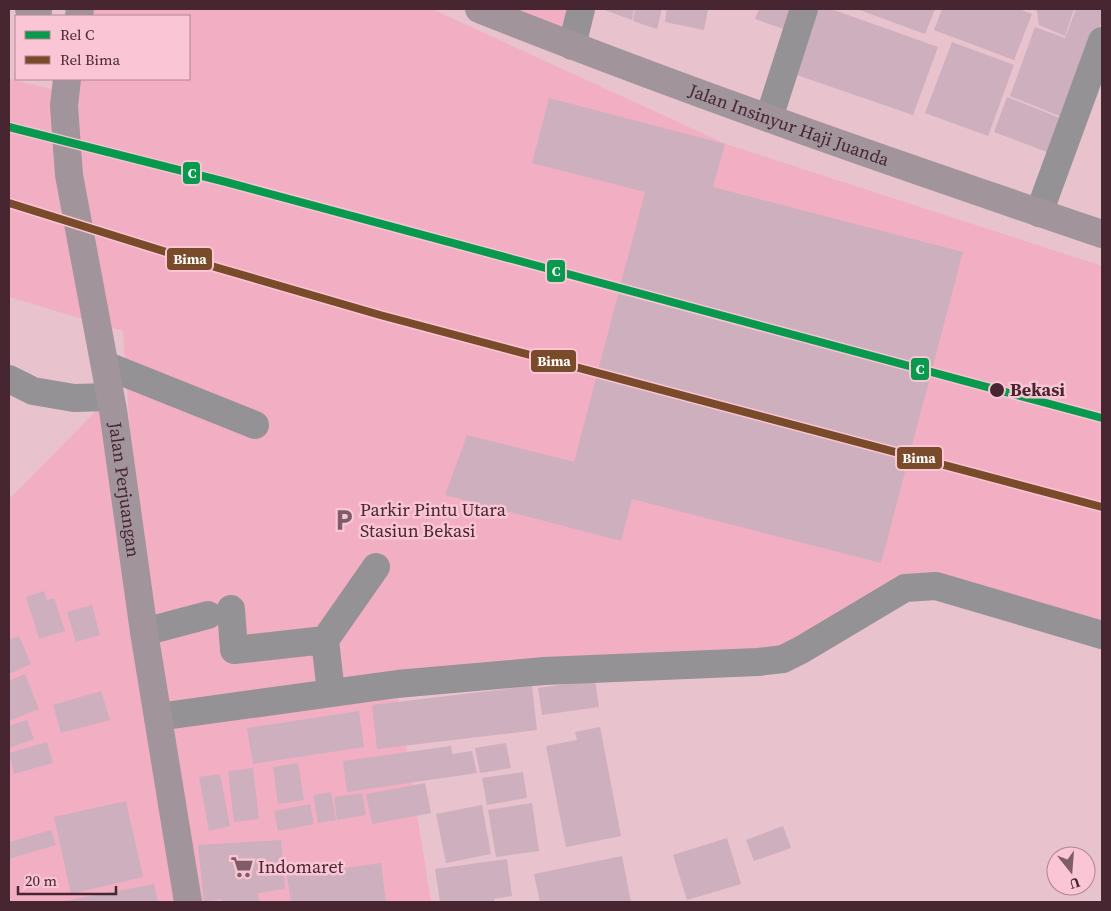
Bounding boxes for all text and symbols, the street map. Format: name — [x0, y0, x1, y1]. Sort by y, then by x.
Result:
legend — [15, 15, 190, 80]
text: Rel C — [60, 24, 95, 45]
text: Rel Bima — [60, 49, 121, 70]
street label: Jalan Insinyur Haji Juanda — [684, 77, 893, 172]
line badge: C — [182, 161, 201, 185]
text: C — [188, 163, 197, 183]
line badge: Bima — [166, 247, 213, 271]
text: Bima — [173, 249, 207, 269]
line badge: C — [546, 259, 566, 283]
text: C — [552, 261, 561, 281]
line badge: Bima — [530, 349, 577, 373]
text: Bima — [537, 351, 571, 371]
line badge: C — [910, 357, 930, 381]
text: C — [916, 359, 925, 379]
place label: Bekasi — [1010, 377, 1065, 402]
marker: Bekasi — [988, 381, 1006, 399]
street label: Jalan Perjuangan — [103, 419, 146, 559]
line badge: Bima — [896, 446, 943, 470]
text: Bima — [902, 448, 936, 468]
place label: Parkir Pintu Utara Stasiun Bekasi — [360, 497, 507, 543]
parking icon: Parkir Pintu Utara Stasiun Bekasi — [331, 507, 357, 533]
north arrow — [1046, 846, 1096, 896]
supermarket icon: Indomaret — [229, 854, 255, 880]
place label: Indomaret — [258, 854, 344, 879]
scale bar — [18, 864, 115, 896]
text: 20 m — [25, 870, 57, 891]
text: U — [1067, 872, 1083, 894]

